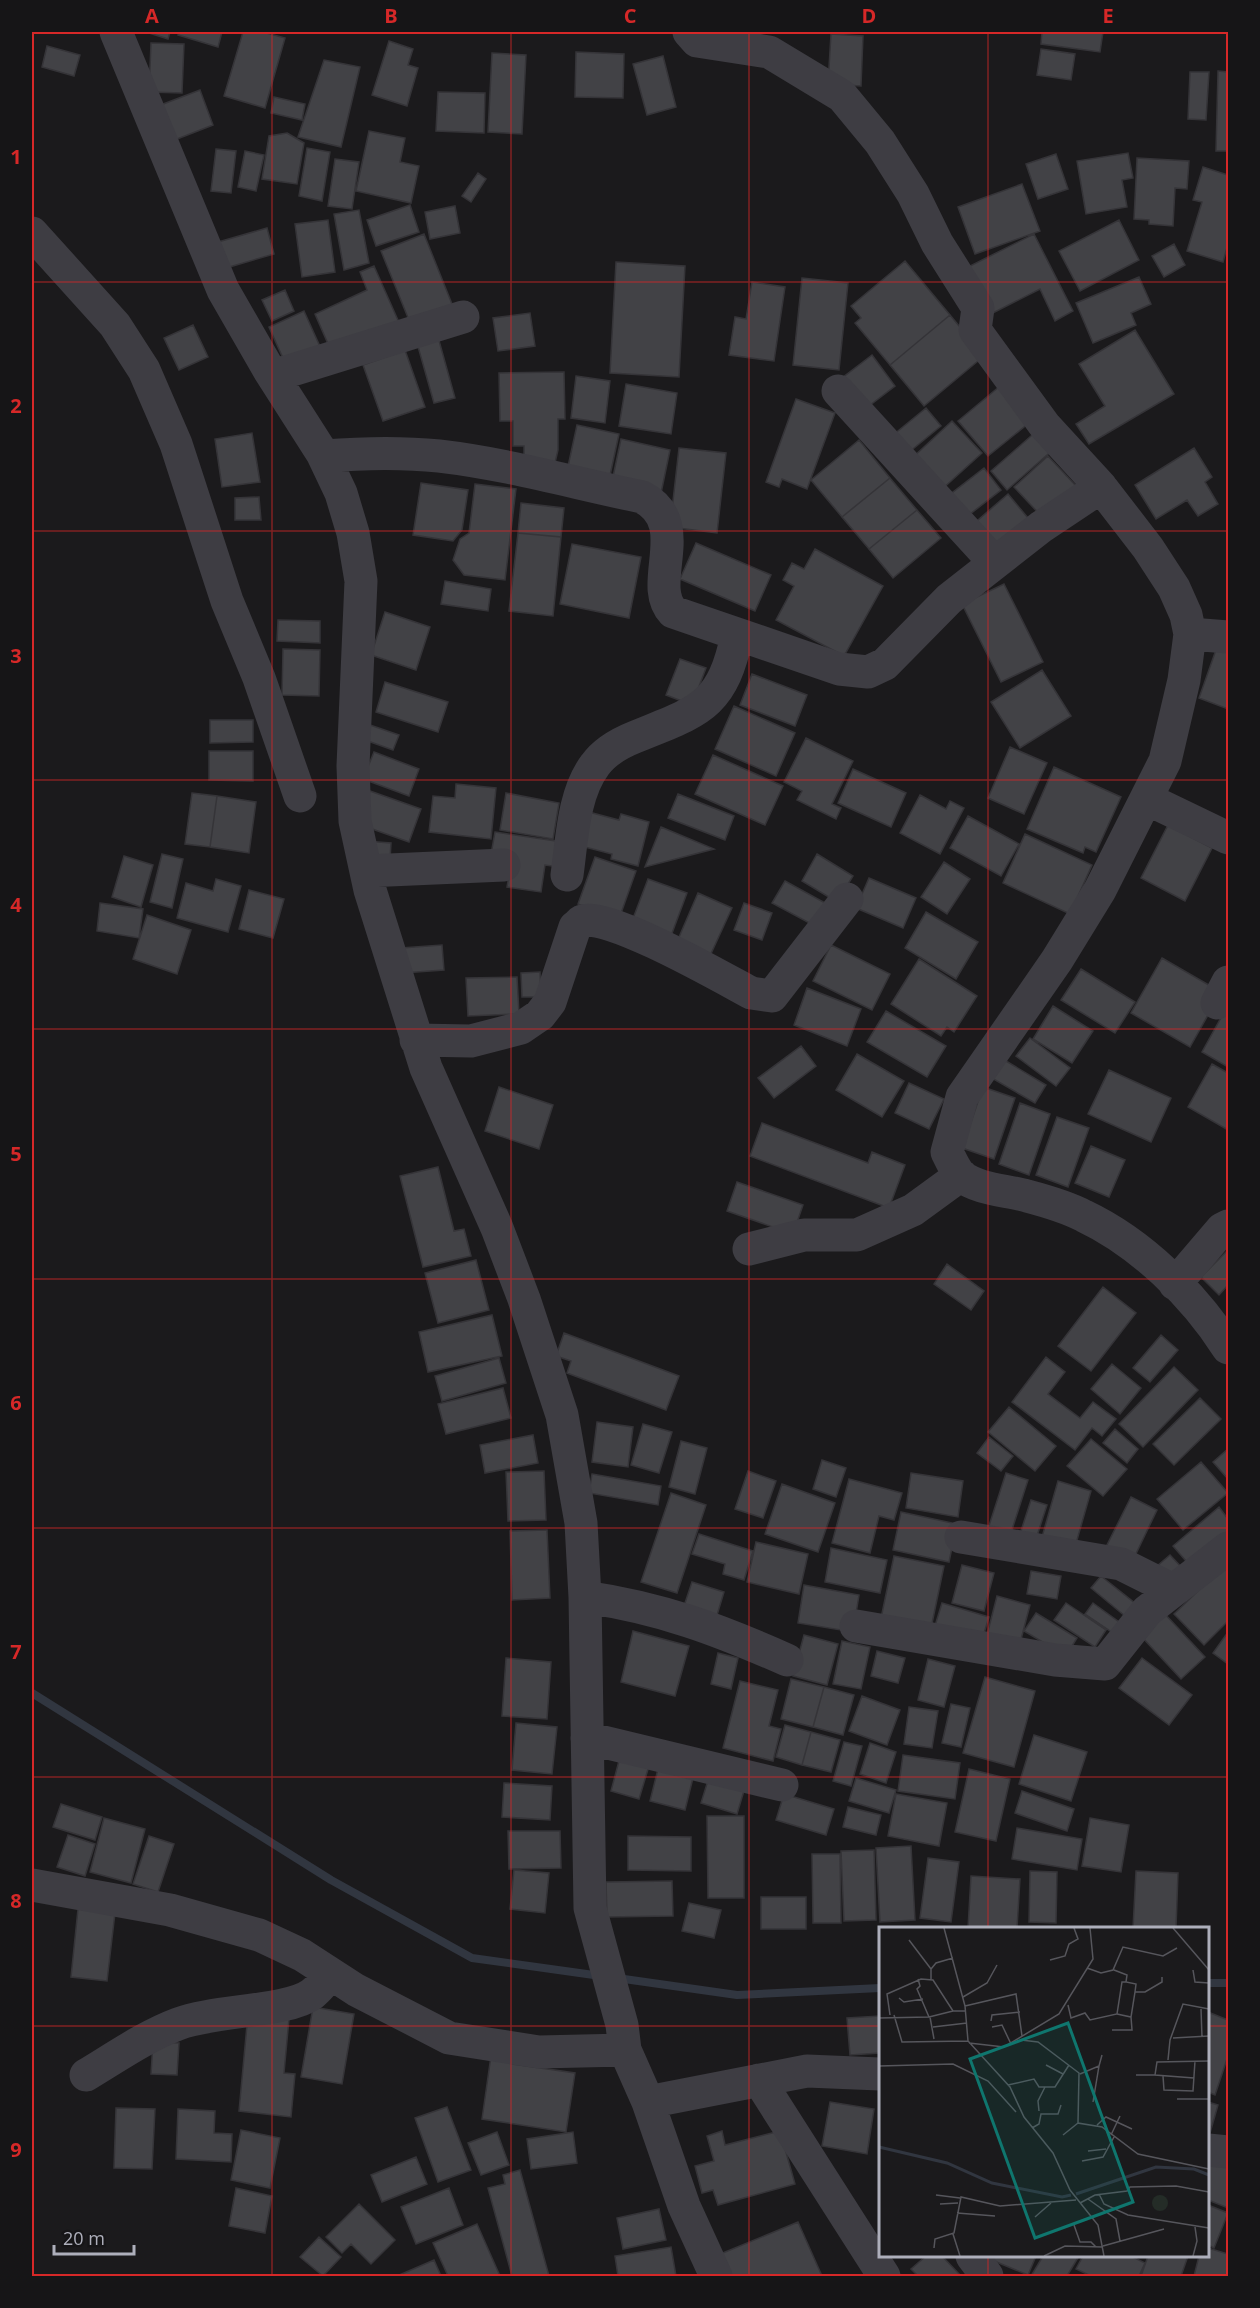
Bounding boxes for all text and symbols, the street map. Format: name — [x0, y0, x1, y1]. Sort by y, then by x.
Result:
text: A — [145, 2, 159, 29]
text: B — [384, 2, 398, 29]
text: C — [624, 2, 637, 29]
text: D — [862, 2, 876, 29]
text: E — [1102, 2, 1114, 29]
text: 1 — [10, 143, 22, 170]
text: 2 — [10, 392, 22, 419]
text: 3 — [10, 642, 22, 669]
text: 4 — [10, 891, 22, 918]
text: 5 — [10, 1140, 22, 1167]
text: 6 — [10, 1389, 22, 1416]
text: 7 — [10, 1638, 22, 1665]
text: 8 — [10, 1887, 22, 1914]
inset map — [879, 1927, 1209, 2257]
text: 9 — [10, 2136, 22, 2163]
scale bar — [54, 2218, 134, 2256]
text: 20 m — [63, 2226, 105, 2250]

